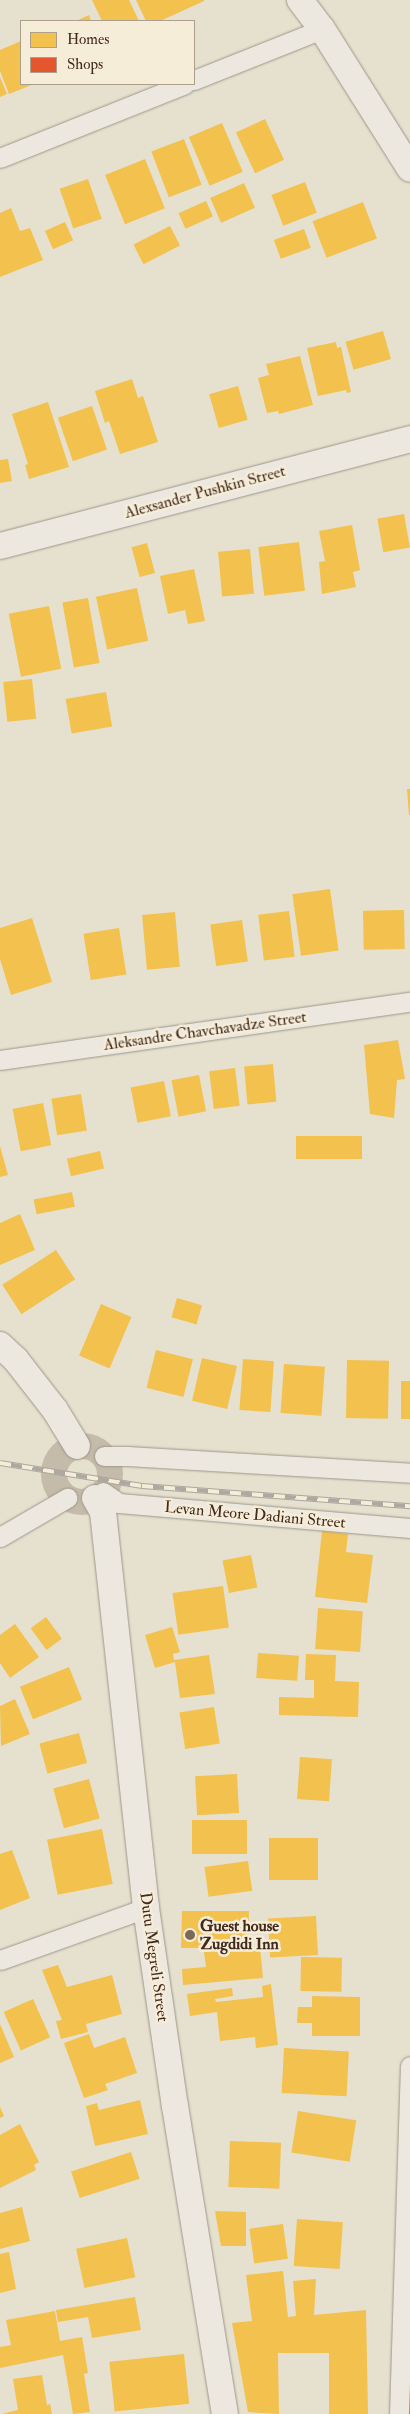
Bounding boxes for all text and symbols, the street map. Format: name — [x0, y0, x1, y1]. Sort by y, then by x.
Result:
legend — [20, 20, 195, 85]
text: Homes — [67, 30, 109, 49]
text: Shops — [67, 55, 103, 74]
street label: Alexsander Pushkin Street — [122, 461, 288, 523]
street label: Aleksandre Chavchavadze Street — [102, 1007, 308, 1055]
street label: Levan Meore Dadiani Street — [164, 1498, 346, 1532]
street label: Dutu Megreli Street — [135, 1891, 173, 2023]
place label: Guest house Zugdidi Inn — [200, 1916, 279, 1954]
marker: Guest house Zugdidi Inn — [184, 1929, 196, 1941]

